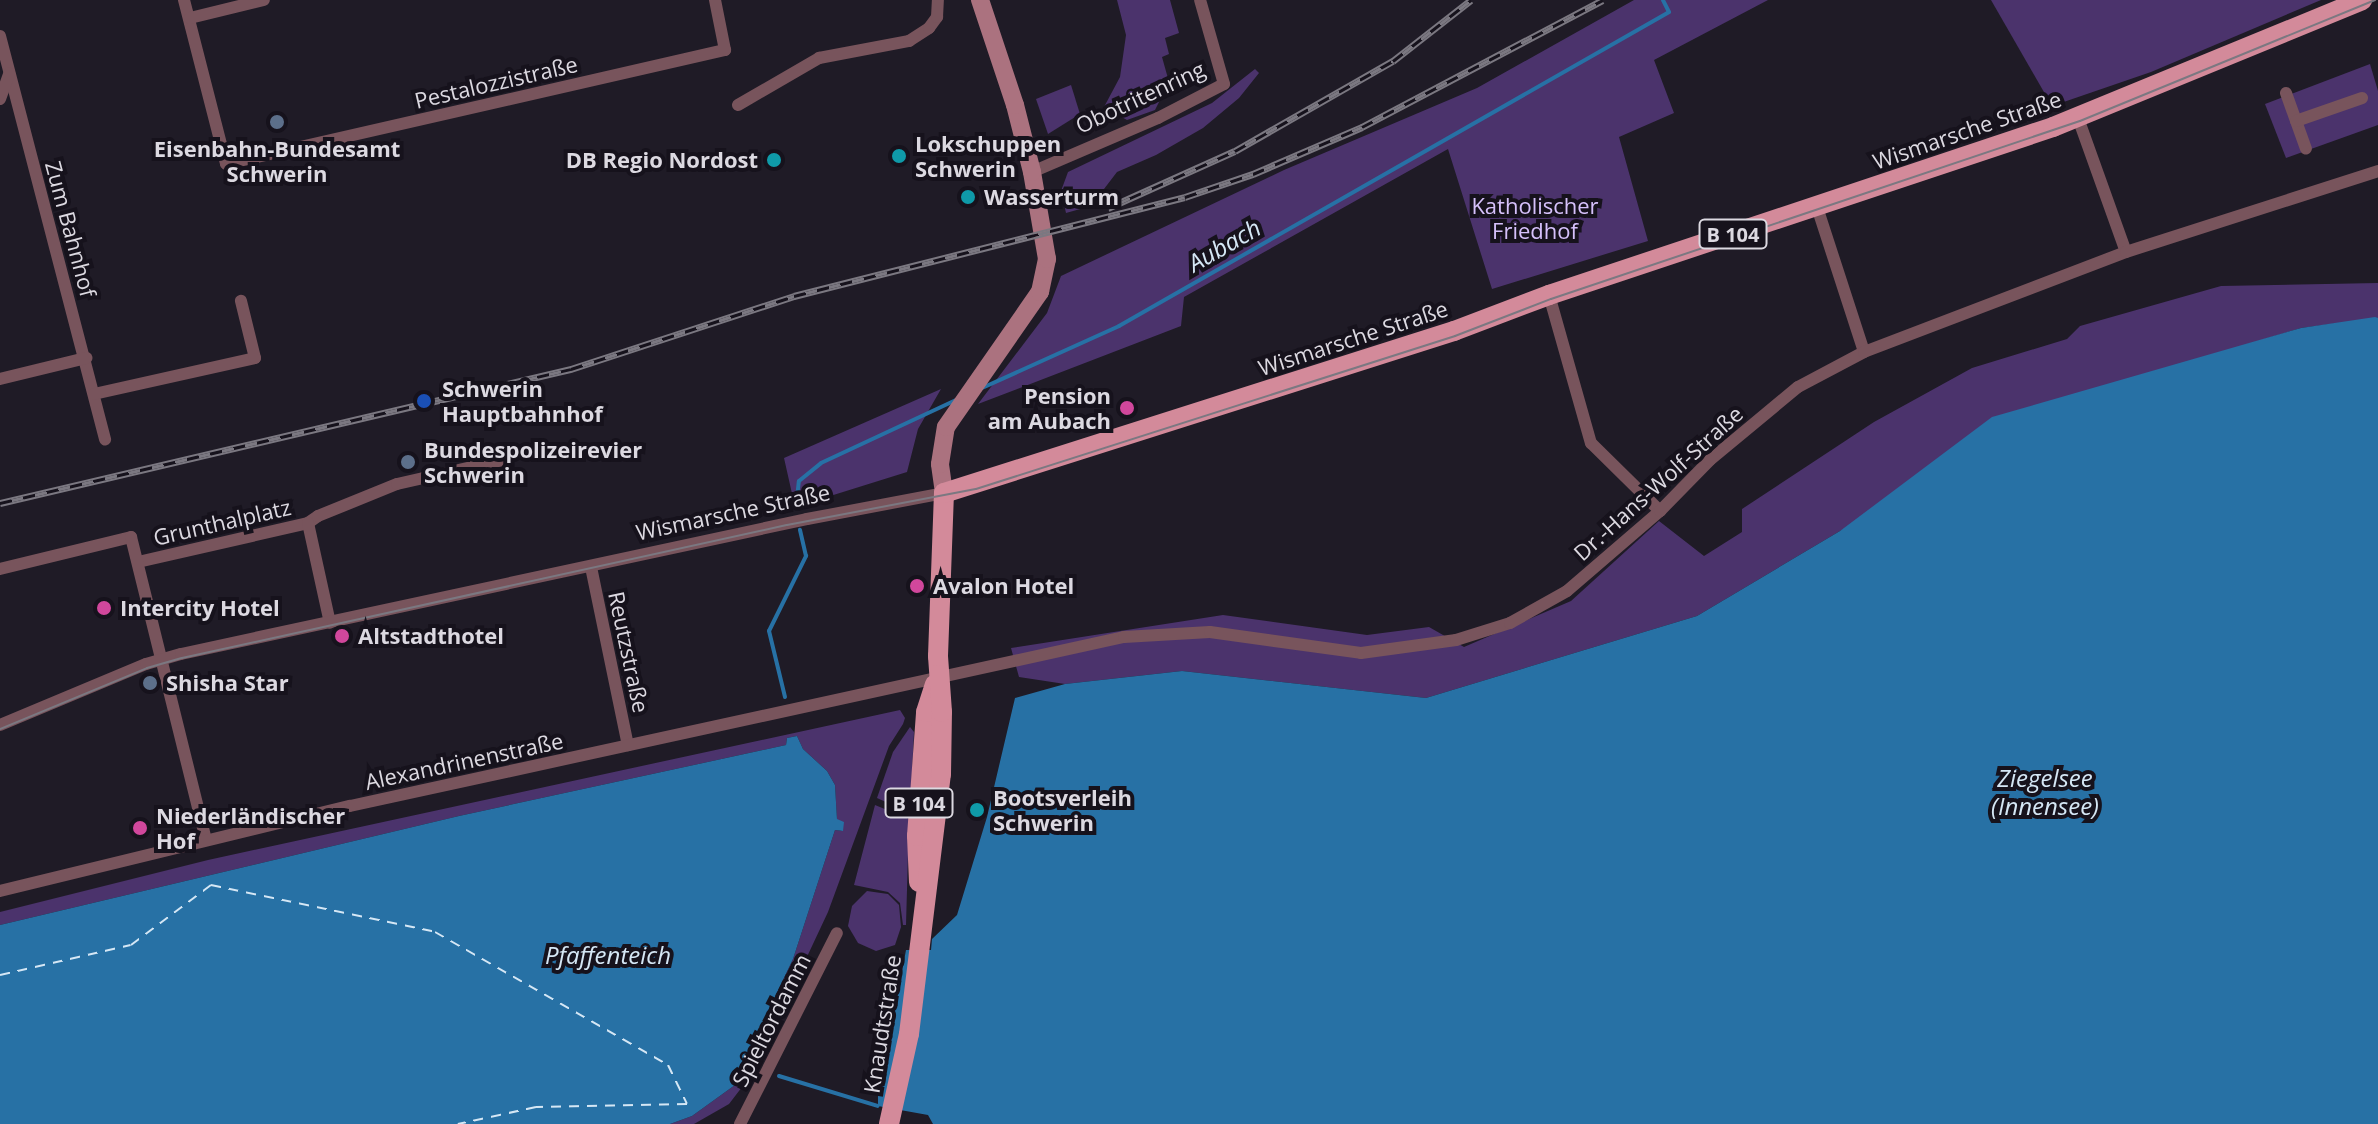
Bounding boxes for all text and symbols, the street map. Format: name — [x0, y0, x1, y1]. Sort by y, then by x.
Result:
street label: Pestalozzistraße — [412, 50, 580, 114]
street label: Obotritenring — [1071, 55, 1209, 139]
street label: Wismarsche Straße — [1869, 85, 2065, 175]
marker: Eisenbahn-Bundesamt Schwerin — [268, 113, 286, 131]
place label: Lokschuppen Schwerin — [915, 130, 1061, 182]
place label: Eisenbahn-Bundesamt Schwerin — [154, 135, 400, 186]
place label: DB Regio Nordost — [566, 147, 758, 173]
marker: Lokschuppen Schwerin — [890, 147, 908, 165]
marker: DB Regio Nordost — [765, 151, 783, 169]
street label: Zum Bahnhof — [40, 158, 102, 300]
place label: Wasserturm — [984, 184, 1119, 210]
marker: Wasserturm — [959, 188, 977, 206]
park label: Katholischer Friedhof — [1471, 192, 1599, 244]
water label: Aubach — [1182, 213, 1266, 277]
road number: B 104 — [1697, 218, 1769, 250]
street label: Wismarsche Straße — [1255, 295, 1451, 381]
place label: Schwerin Hauptbahnhof — [442, 375, 603, 426]
place label: Pension am Aubach — [988, 382, 1111, 434]
marker: Schwerin Hauptbahnhof — [413, 390, 435, 412]
marker: Pension am Aubach — [1118, 399, 1136, 417]
street label: Dr.-Hans-Wolf-Straße — [1568, 400, 1748, 566]
place label: Bundespolizeirevier Schwerin — [424, 436, 642, 488]
marker: Bundespolizeirevier Schwerin — [399, 453, 417, 471]
street label: Wismarsche Straße — [634, 479, 832, 545]
street label: Grunthalplatz — [151, 493, 293, 551]
place label: Avalon Hotel — [933, 573, 1074, 599]
marker: Avalon Hotel — [908, 577, 926, 595]
street label: Reutzstraße — [603, 589, 655, 715]
place label: Intercity Hotel — [120, 595, 280, 621]
marker: Intercity Hotel — [95, 599, 113, 617]
place label: Altstadthotel — [358, 623, 504, 649]
marker: Altstadthotel — [333, 627, 351, 645]
place label: Shisha Star — [166, 670, 289, 696]
marker: Shisha Star — [141, 674, 159, 692]
street label: Alexandrinenstraße — [362, 727, 566, 795]
water label: Ziegelsee (Innensee) — [1991, 764, 2099, 820]
place label: Bootsverleih Schwerin — [993, 784, 1132, 836]
road number: B 104 — [883, 787, 955, 819]
marker: Bootsverleih Schwerin — [968, 801, 986, 819]
place label: Niederländischer Hof — [156, 802, 345, 854]
marker: Niederländischer Hof — [131, 819, 149, 837]
water label: Pfaffenteich — [545, 941, 671, 969]
street label: Spieltordamm — [726, 949, 816, 1091]
street label: Knaudtstraße — [858, 953, 906, 1095]

